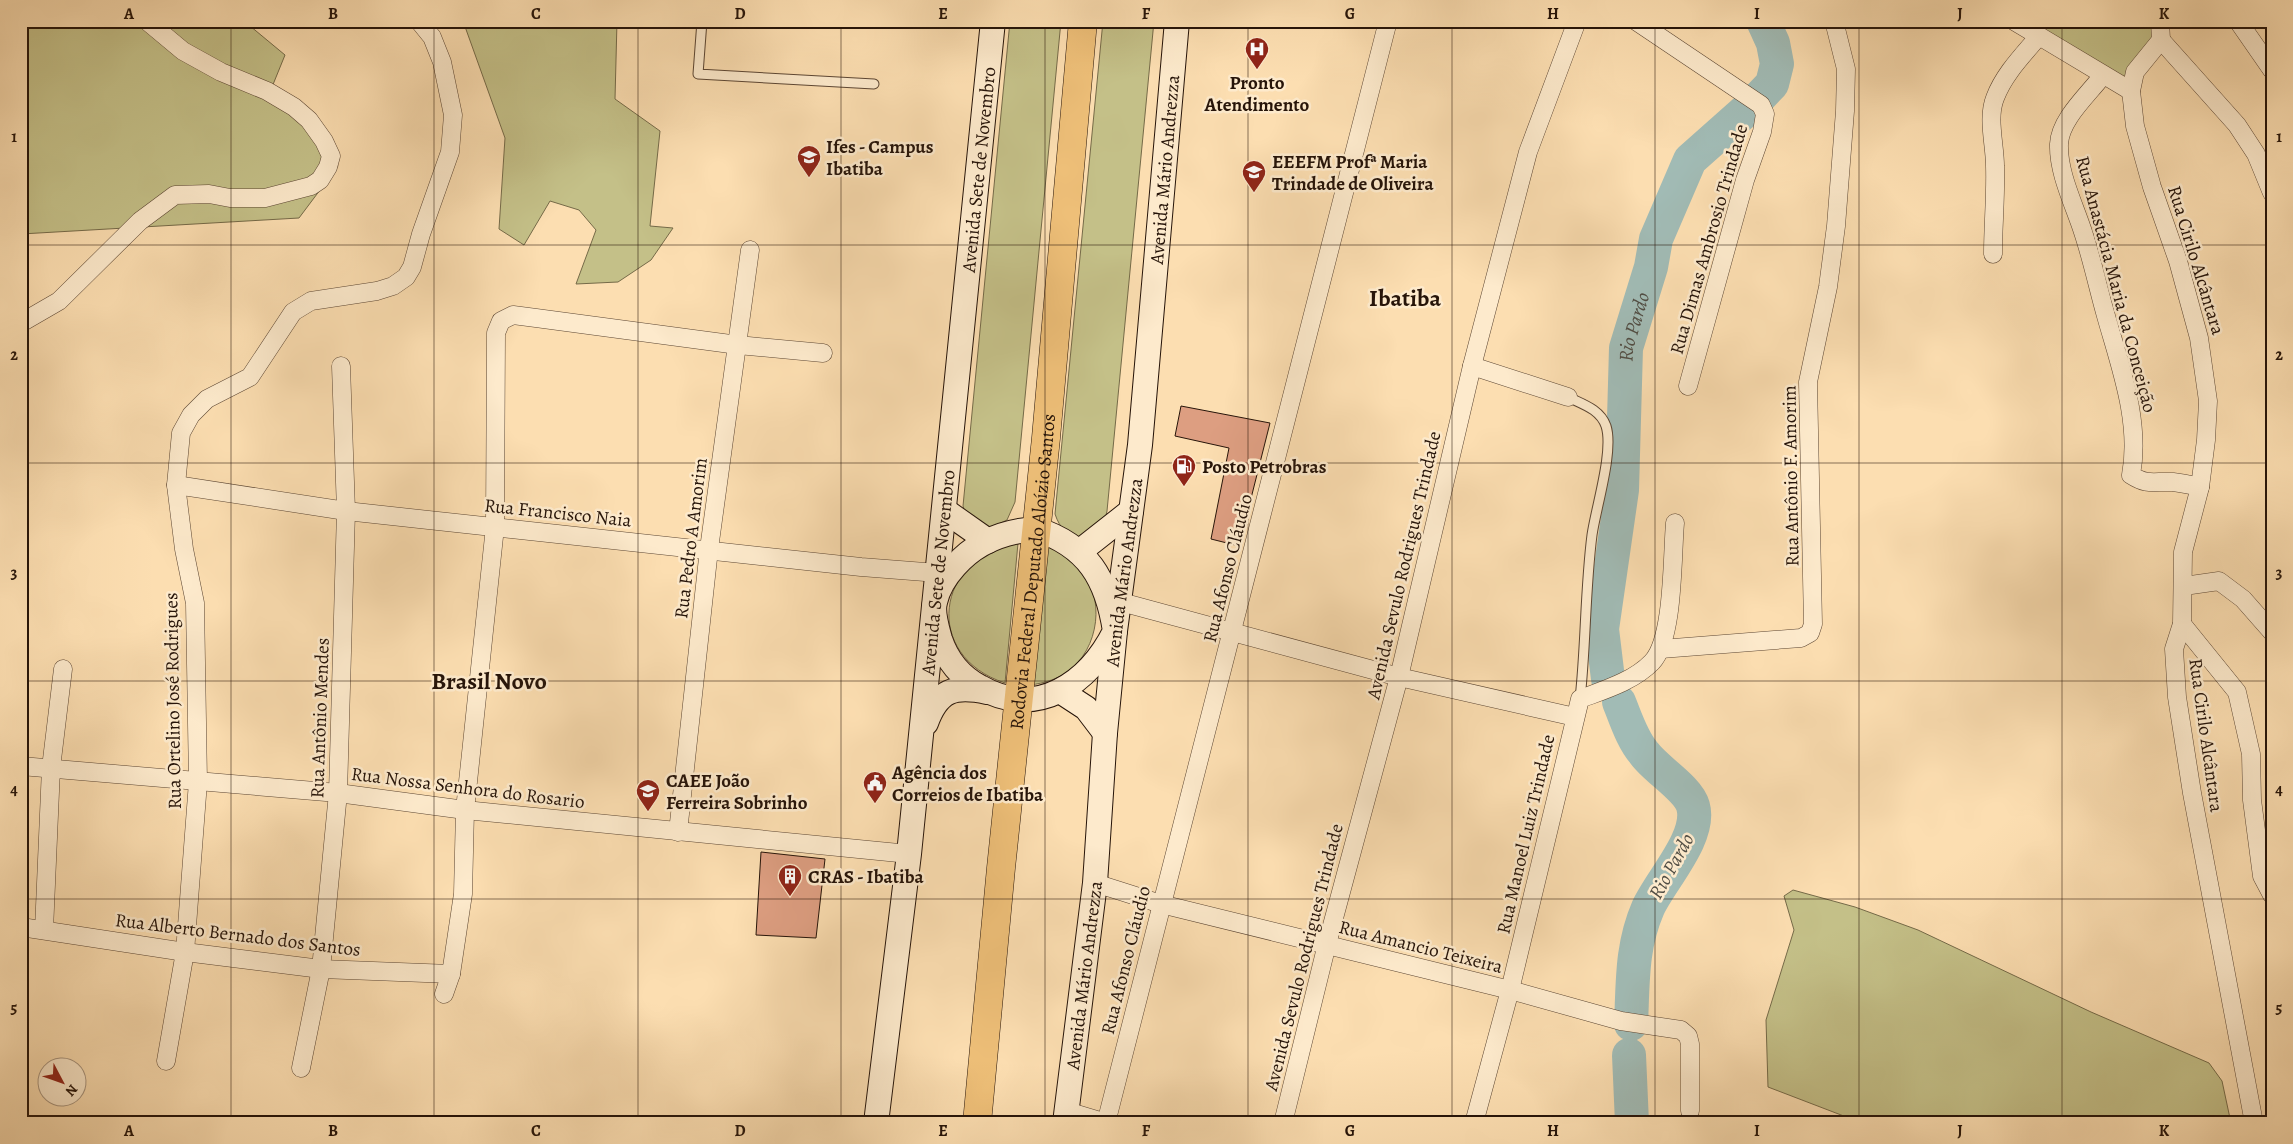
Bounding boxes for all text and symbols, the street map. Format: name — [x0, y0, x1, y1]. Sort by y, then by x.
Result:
text: A — [123, 3, 135, 25]
text: B — [328, 3, 338, 25]
text: C — [531, 3, 541, 25]
text: D — [734, 3, 746, 25]
text: E — [938, 3, 948, 25]
text: F — [1142, 3, 1151, 25]
text: G — [1345, 3, 1355, 25]
text: H — [1547, 3, 1559, 25]
text: I — [1754, 3, 1760, 25]
text: J — [1957, 3, 1963, 25]
text: K — [2159, 3, 2170, 25]
hospital icon: Pronto Atendimento — [1244, 36, 1270, 70]
street label: Avenida Sete de Novembro — [956, 66, 1002, 275]
place label: Pronto Atendimento — [1204, 70, 1310, 118]
street label: Avenida Mário Andrezza — [1144, 74, 1186, 266]
street label: Rua Dimas Ambrosio Trindade — [1664, 121, 1754, 357]
text: 1 — [11, 126, 17, 148]
text: 1 — [2276, 126, 2282, 148]
place label: Ifes - Campus Ibatiba — [826, 134, 934, 182]
school or university icon: Ifes - Campus Ibatiba — [796, 144, 822, 178]
place label: EEEFM Profª Maria Trindade de Oliveira — [1272, 149, 1434, 197]
street label: Rua Anastácia Maria da Conceição — [2069, 153, 2163, 415]
school or university icon: EEEFM Profª Maria Trindade de Oliveira — [1241, 159, 1267, 193]
street label: Rua Cirilo Alcântara — [2161, 182, 2231, 338]
district label: Ibatiba — [1369, 282, 1441, 314]
water label: Rio Pardo — [1613, 289, 1656, 362]
text: 2 — [10, 344, 18, 366]
text: 2 — [2275, 344, 2283, 366]
street label: Rua Antônio F. Amorim — [1776, 385, 1806, 567]
street label: Rodovia Federal Deputado Aloízio Santos — [1004, 413, 1062, 731]
street label: Avenida Sevulo Rodrigues Trindade — [1360, 429, 1448, 703]
fuel station icon: Posto Petrobras — [1171, 453, 1197, 487]
place label: Posto Petrobras — [1202, 454, 1327, 480]
street label: Rua Pedro A Amorim — [668, 456, 714, 620]
street label: Avenida Sete de Novembro — [915, 469, 962, 678]
street label: Avenida Mário Andrezza — [1099, 476, 1149, 669]
street label: Rua Afonso Cláudio — [1197, 491, 1259, 645]
street label: Rua Francisco Naia — [483, 492, 633, 534]
text: 3 — [11, 562, 18, 584]
text: 3 — [2276, 562, 2283, 584]
street label: Rua Ortelino José Rodrigues — [158, 592, 188, 810]
street label: Rua Antônio Mendes — [304, 637, 336, 799]
street label: Rua Cirilo Alcântara — [2182, 657, 2230, 814]
district label: Brasil Novo — [431, 665, 547, 697]
street label: Rua Manoel Luiz Trindade — [1490, 732, 1562, 936]
place label: Agência dos Correios de Ibatiba — [891, 760, 1044, 808]
street label: Rua Nossa Senhora do Rosario — [350, 761, 586, 815]
place label: CAEE João Ferreira Sobrinho — [666, 768, 808, 816]
public building icon: Agência dos Correios de Ibatiba — [862, 770, 888, 804]
school or university icon: CAEE João Ferreira Sobrinho — [635, 778, 661, 812]
text: 4 — [10, 779, 18, 801]
text: 4 — [2275, 779, 2283, 801]
street label: Avenida Sevulo Rodrigues Trindade — [1258, 821, 1350, 1094]
water label: Rio Pardo — [1642, 829, 1701, 904]
building icon: CRAS - Ibatiba — [777, 863, 803, 897]
place label: CRAS - Ibatiba — [808, 864, 924, 890]
street label: Avenida Mário Andrezza — [1060, 879, 1109, 1072]
street label: Rua Afonso Cláudio — [1095, 883, 1157, 1037]
street label: Rua Alberto Bernado dos Santos — [114, 907, 362, 963]
street label: Rua Amancio Teixeira — [1336, 914, 1506, 980]
text: 5 — [11, 997, 18, 1019]
text: 5 — [2276, 997, 2283, 1019]
north arrow — [38, 1056, 88, 1106]
text: N — [61, 1080, 82, 1100]
text: A — [123, 1120, 135, 1142]
text: B — [328, 1120, 338, 1142]
text: C — [531, 1120, 541, 1142]
text: D — [734, 1120, 746, 1142]
text: E — [938, 1120, 948, 1142]
text: F — [1142, 1120, 1151, 1142]
text: G — [1345, 1120, 1355, 1142]
text: H — [1547, 1120, 1559, 1142]
text: I — [1754, 1120, 1760, 1142]
text: J — [1957, 1120, 1963, 1142]
text: K — [2159, 1120, 2170, 1142]

